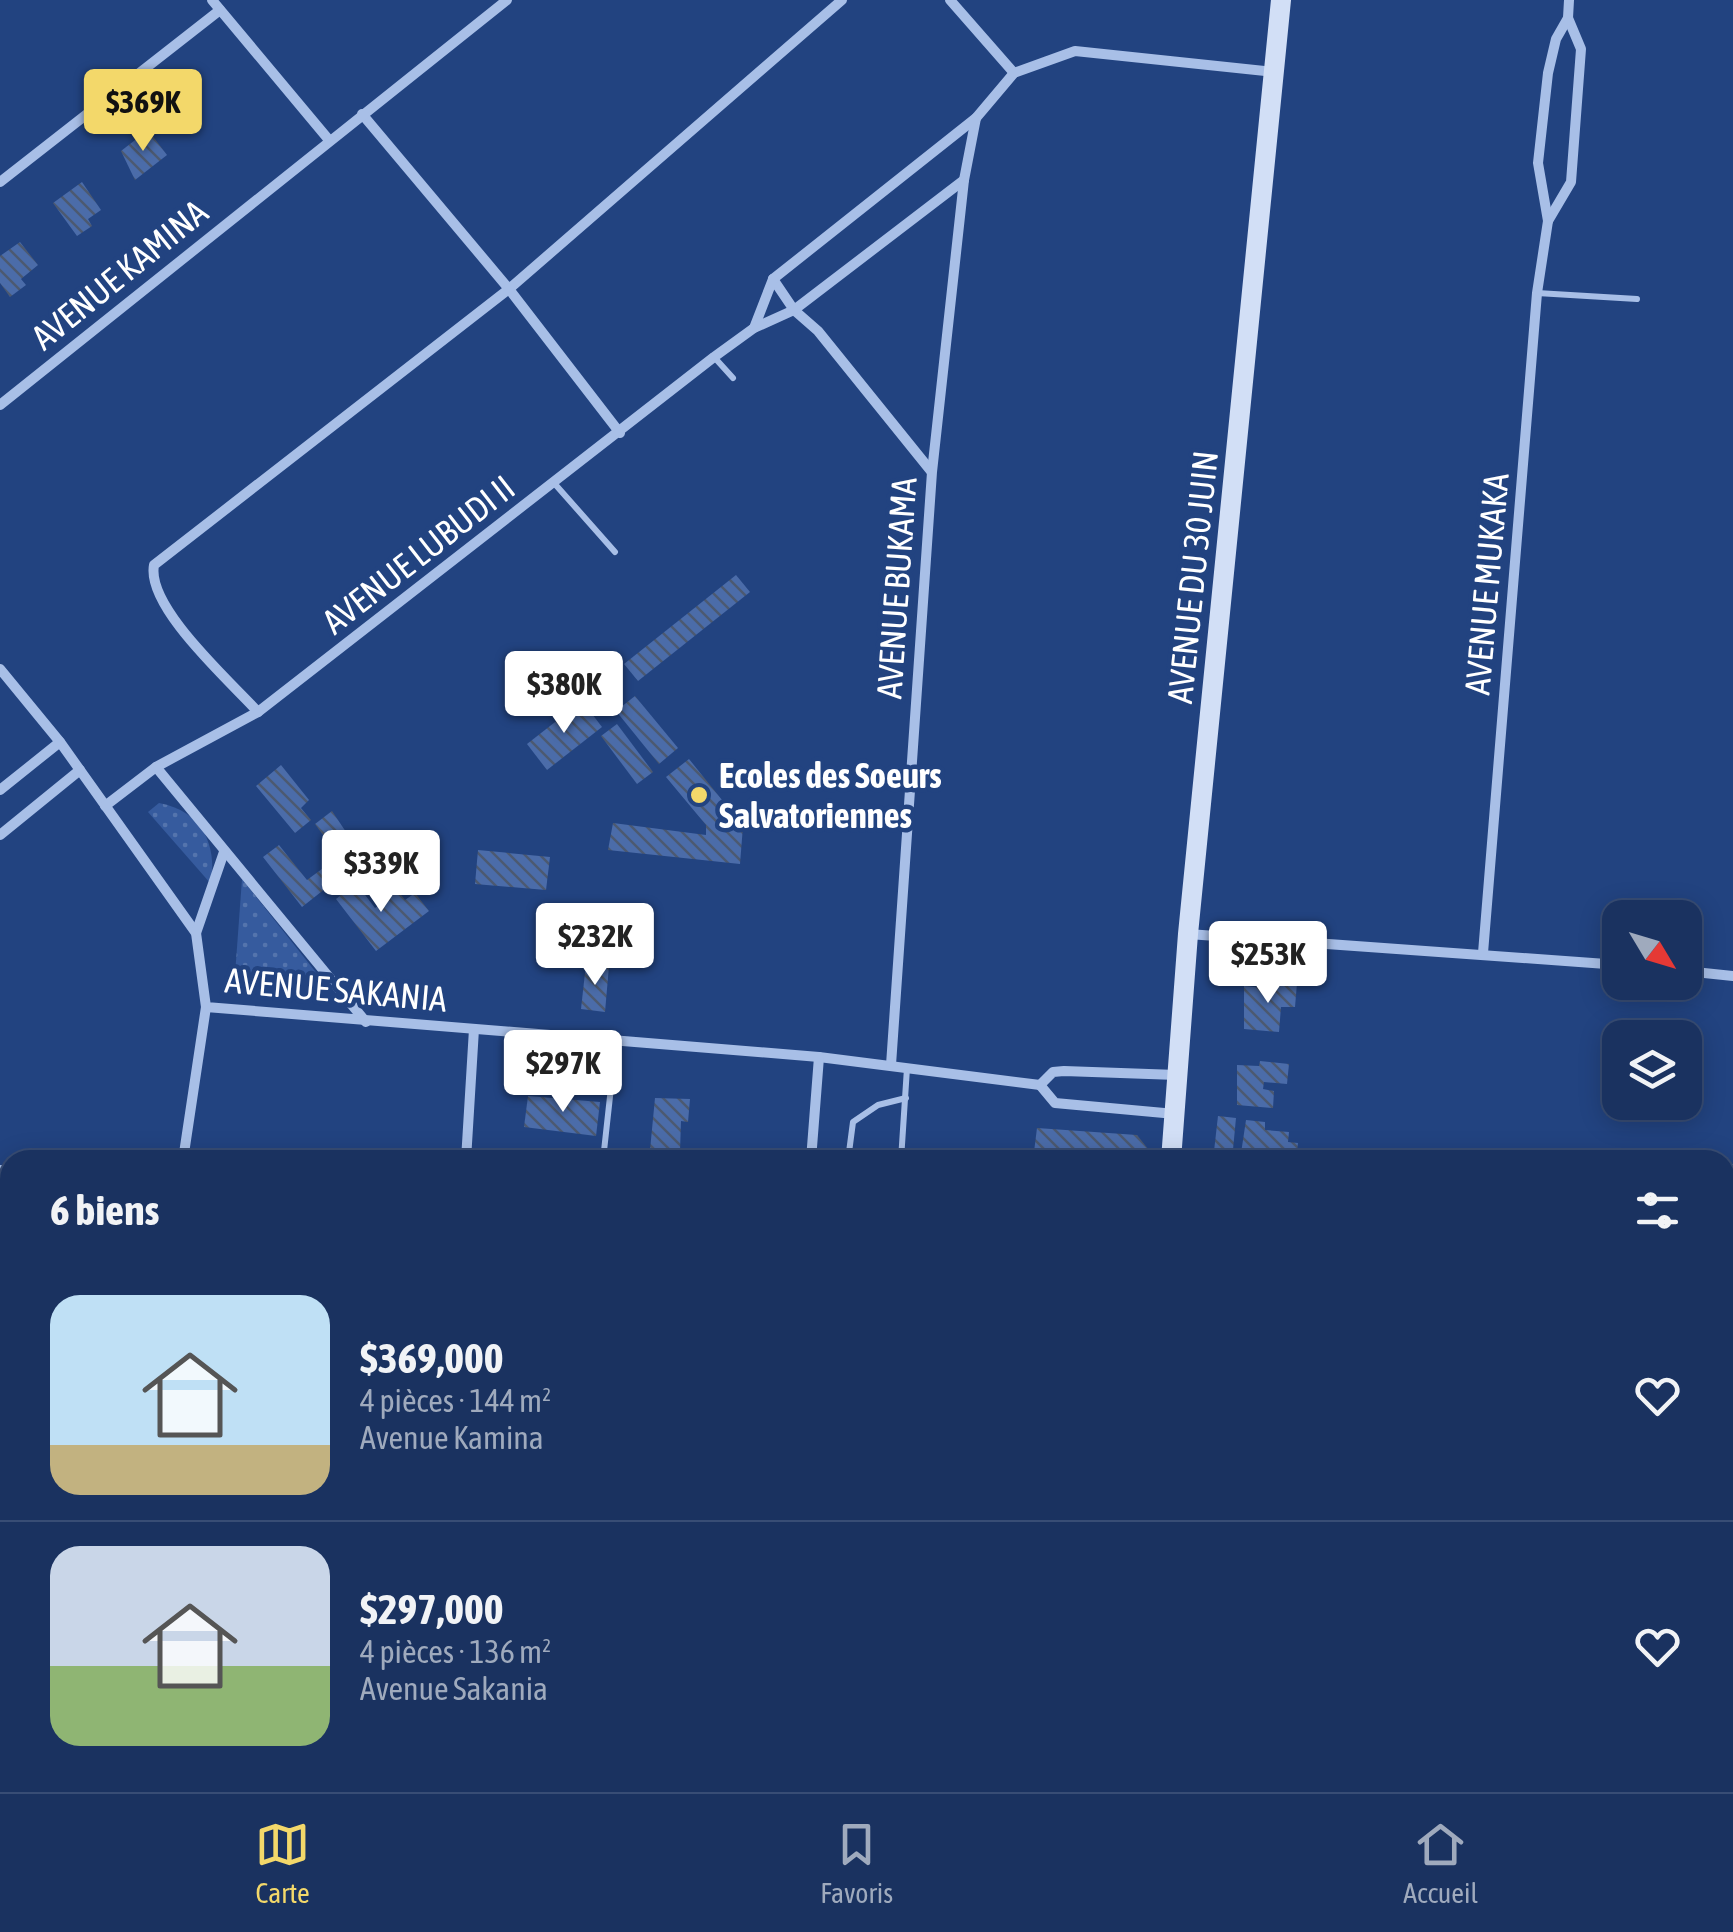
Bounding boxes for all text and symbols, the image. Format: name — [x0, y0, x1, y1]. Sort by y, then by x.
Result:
pin: $369K — [73, 69, 213, 154]
text: $369K — [106, 83, 180, 120]
street label: AVENUE KAMINA — [23, 191, 215, 357]
street label: AVENUE DU 30 JUIN — [1159, 449, 1225, 705]
street label: AVENUE LUBUDI II — [314, 467, 522, 641]
street label: AVENUE MUKAKA — [1456, 471, 1516, 696]
street label: AVENUE BUKAMA — [868, 475, 924, 700]
pin: $380K — [494, 651, 634, 736]
text: $380K — [527, 665, 601, 702]
place label: Ecoles des Soeurs Salvatoriennes — [719, 755, 942, 835]
marker: Ecoles des Soeurs Salvatoriennes — [688, 784, 710, 806]
pin: $339K — [311, 830, 451, 915]
text: $339K — [344, 844, 418, 881]
north arrow — [1602, 900, 1702, 1000]
map controls — [1602, 900, 1702, 1120]
pin: $232K — [525, 903, 665, 988]
text: $232K — [558, 917, 632, 954]
pin: $253K — [1198, 921, 1338, 1006]
text: $253K — [1231, 935, 1305, 972]
street label: AVENUE SAKANIA — [223, 959, 449, 1019]
button: layers — [1602, 1020, 1702, 1120]
pin: $297K — [493, 1030, 633, 1115]
text: $297K — [526, 1044, 600, 1081]
icon: filters — [1630, 1183, 1685, 1238]
text: 6 biens — [50, 1186, 159, 1234]
text: $369,000 — [360, 1334, 504, 1382]
icon: home — [130, 1335, 250, 1455]
icon: heart — [1630, 1368, 1685, 1423]
text: 4 pièces · 144 m² — [360, 1382, 551, 1419]
text: Avenue Kamina — [360, 1419, 544, 1456]
text: $297,000 — [360, 1585, 504, 1633]
icon: home — [130, 1586, 250, 1706]
icon: heart — [1630, 1619, 1685, 1674]
text: 4 pièces · 136 m² — [360, 1633, 551, 1670]
text: Avenue Sakania — [360, 1670, 548, 1707]
tab: Carte — [255, 1817, 310, 1909]
tab: Favoris — [820, 1817, 893, 1909]
tab: Accueil — [1403, 1817, 1478, 1909]

